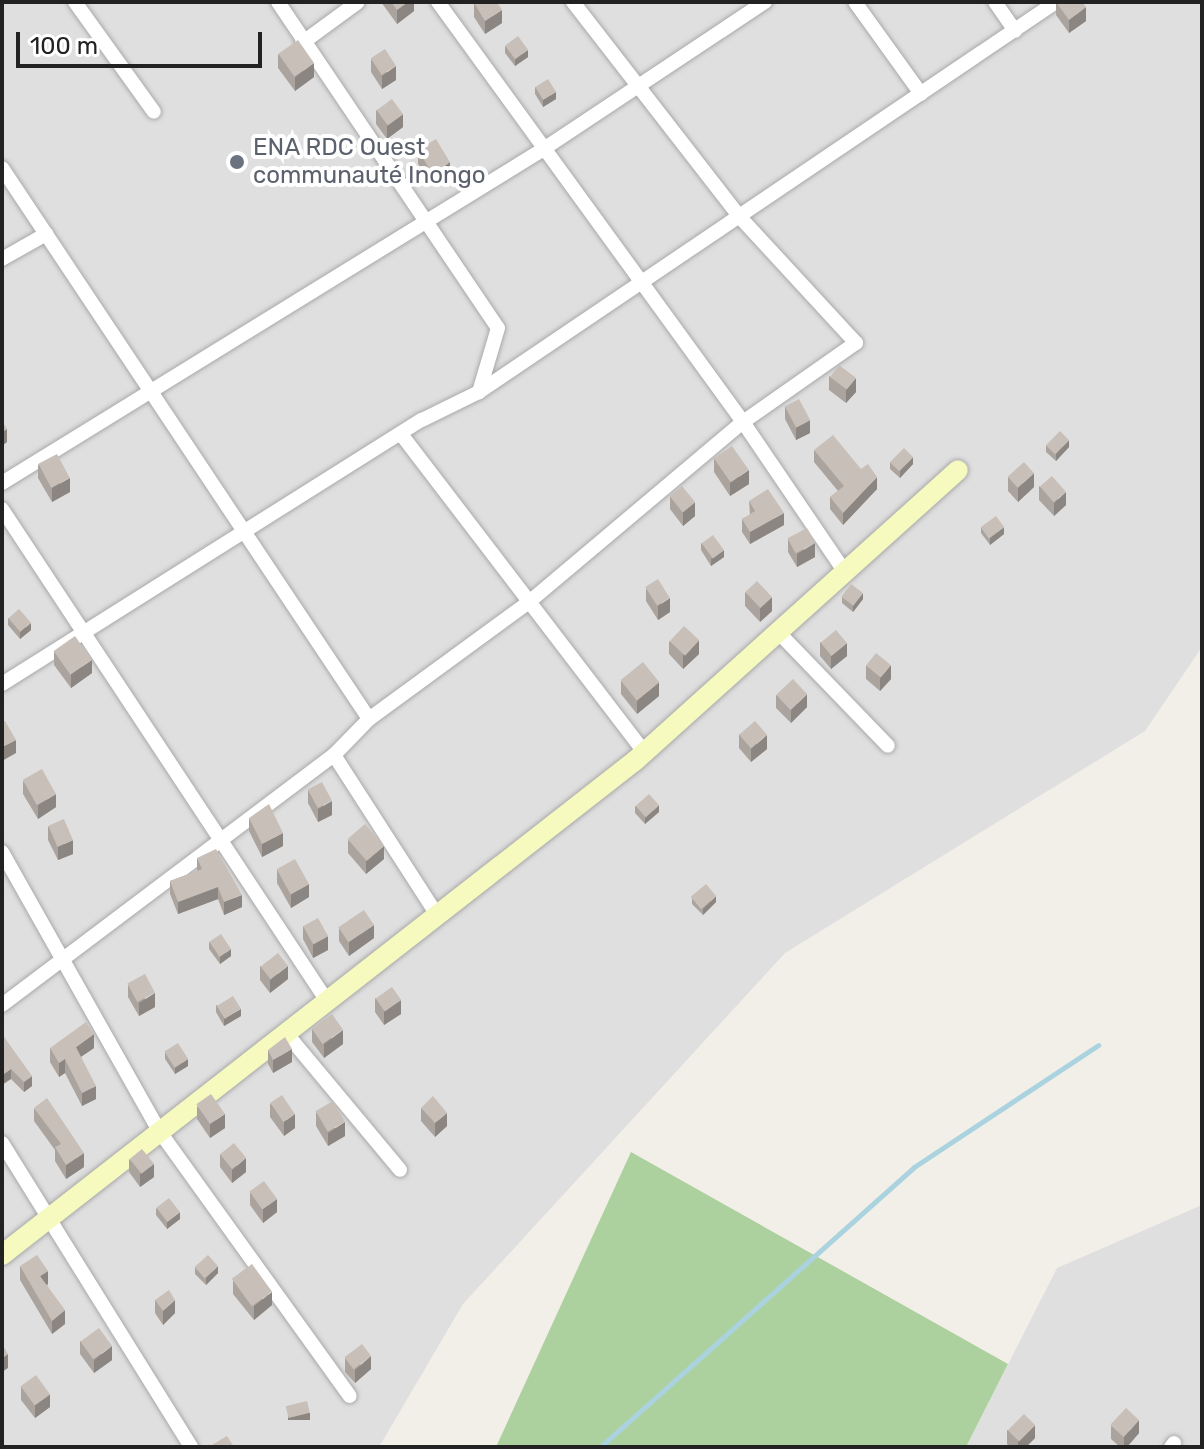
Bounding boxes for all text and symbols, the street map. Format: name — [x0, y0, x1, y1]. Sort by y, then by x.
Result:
scale bar — [20, 16, 266, 66]
text: 100 m — [30, 32, 98, 60]
place label: ENA RDC Ouest communauté Inongo — [253, 134, 486, 190]
marker: ENA RDC Ouest communauté Inongo — [228, 153, 246, 171]

